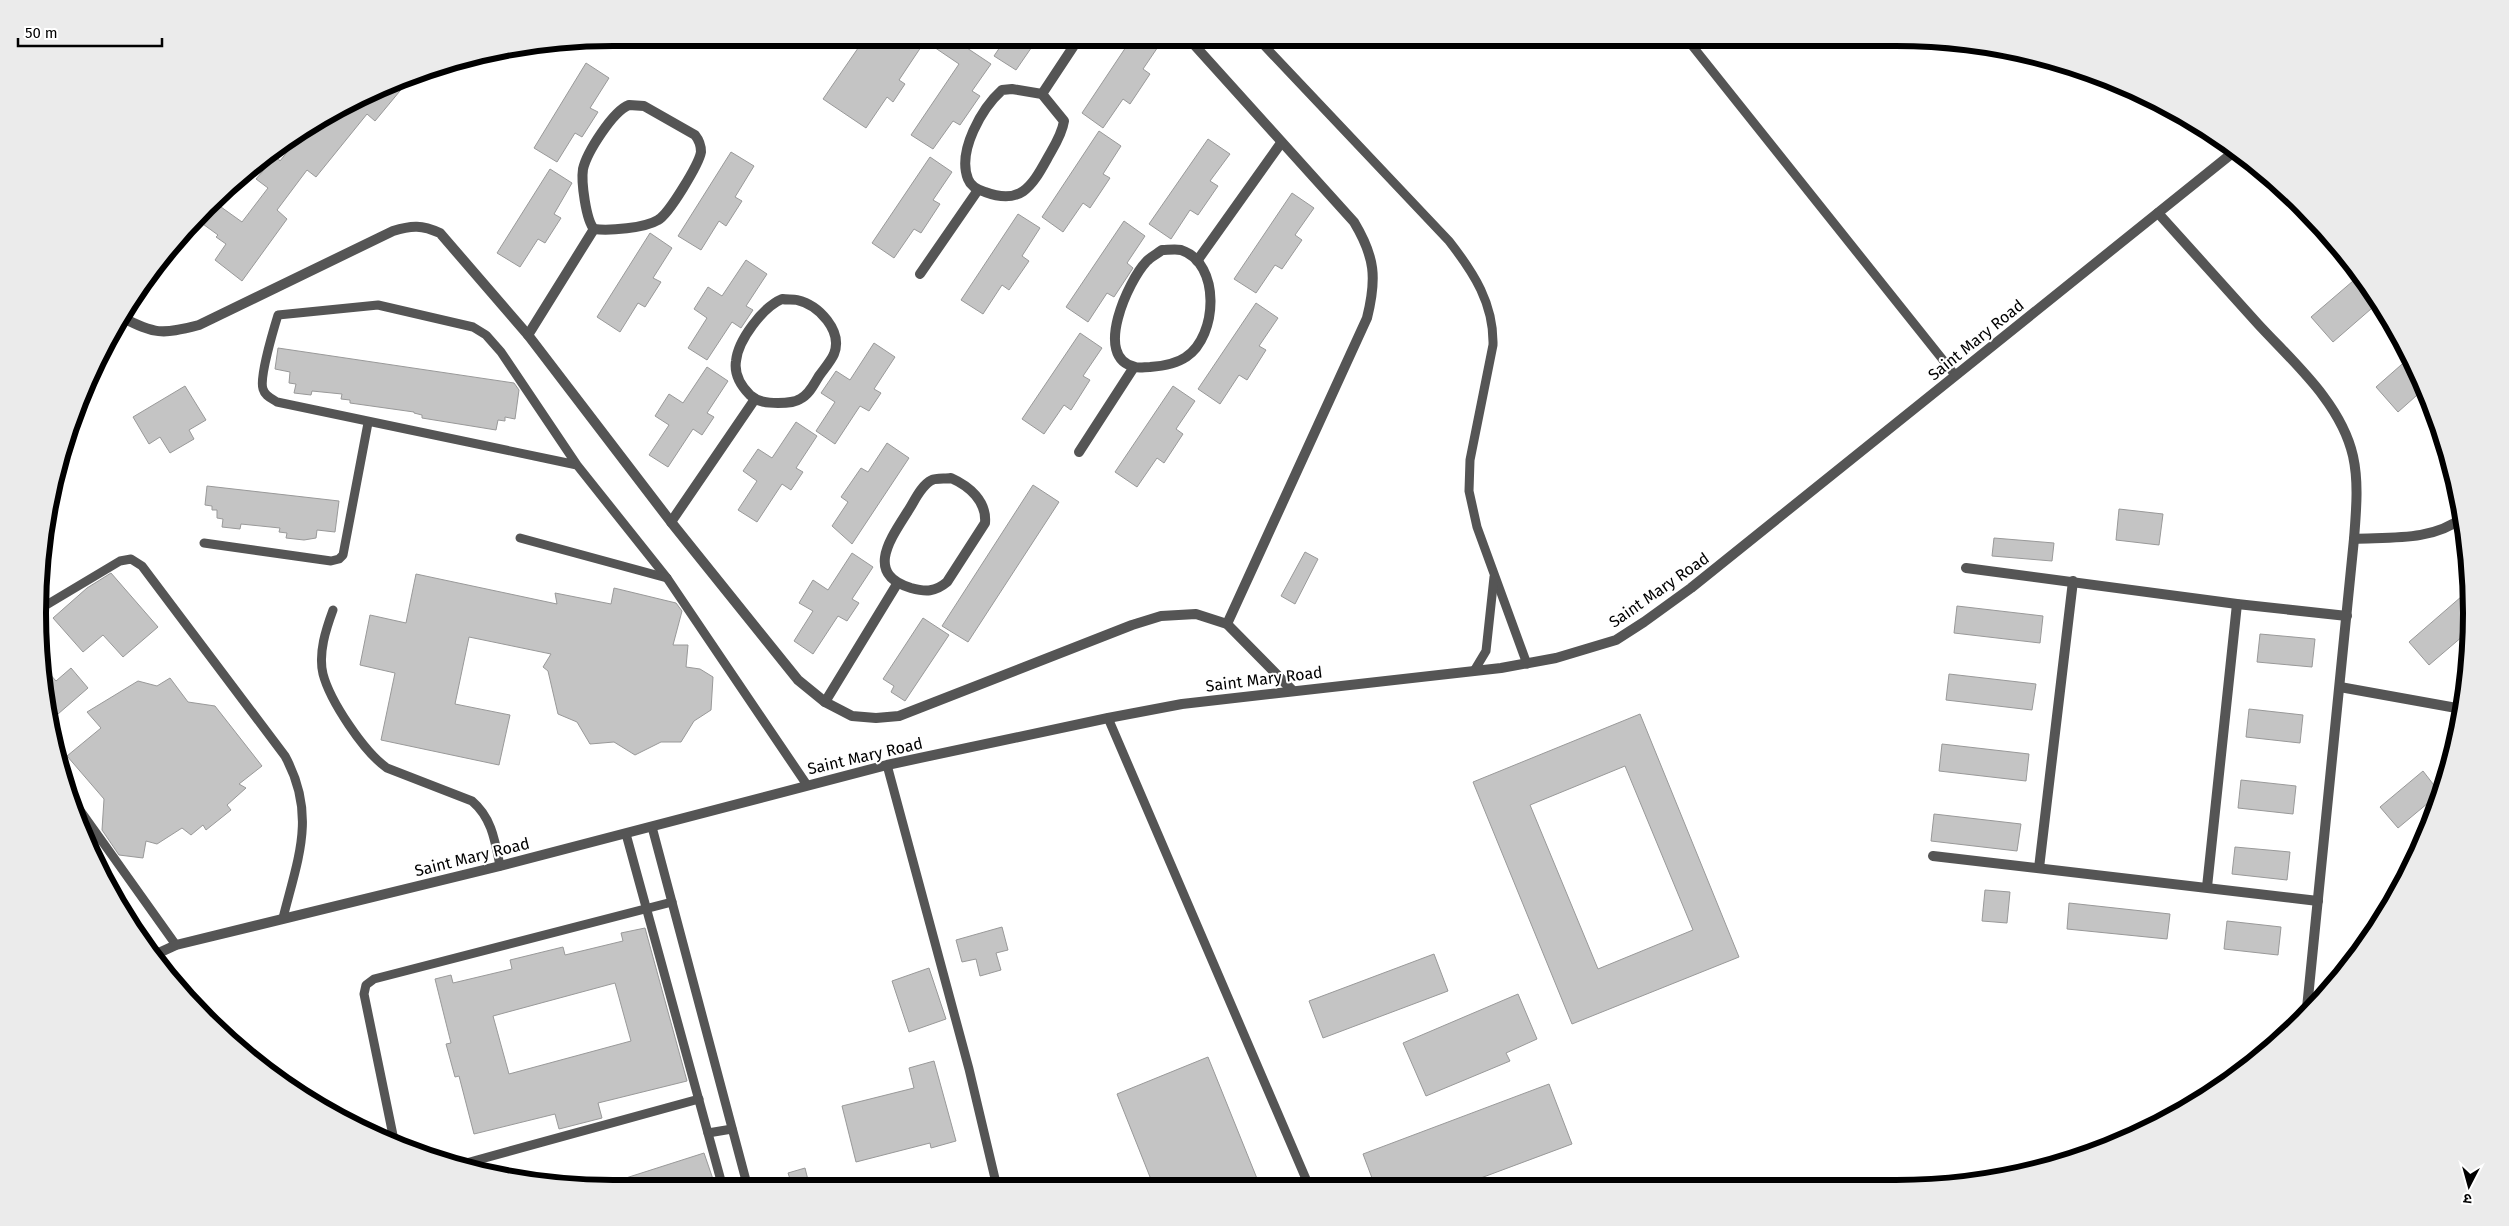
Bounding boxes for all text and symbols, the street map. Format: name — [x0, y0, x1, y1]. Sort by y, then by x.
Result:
scale bar — [18, 15, 161, 47]
text: 50 m — [25, 24, 58, 42]
street label: Saint Mary Road — [1924, 296, 2028, 384]
street label: Saint Mary Road — [1605, 548, 1713, 632]
street label: Saint Mary Road — [1204, 662, 1324, 696]
street label: Saint Mary Road — [806, 734, 924, 778]
street label: Saint Mary Road — [413, 834, 531, 880]
north arrow — [2444, 1161, 2494, 1211]
text: उ — [2462, 1189, 2473, 1207]

